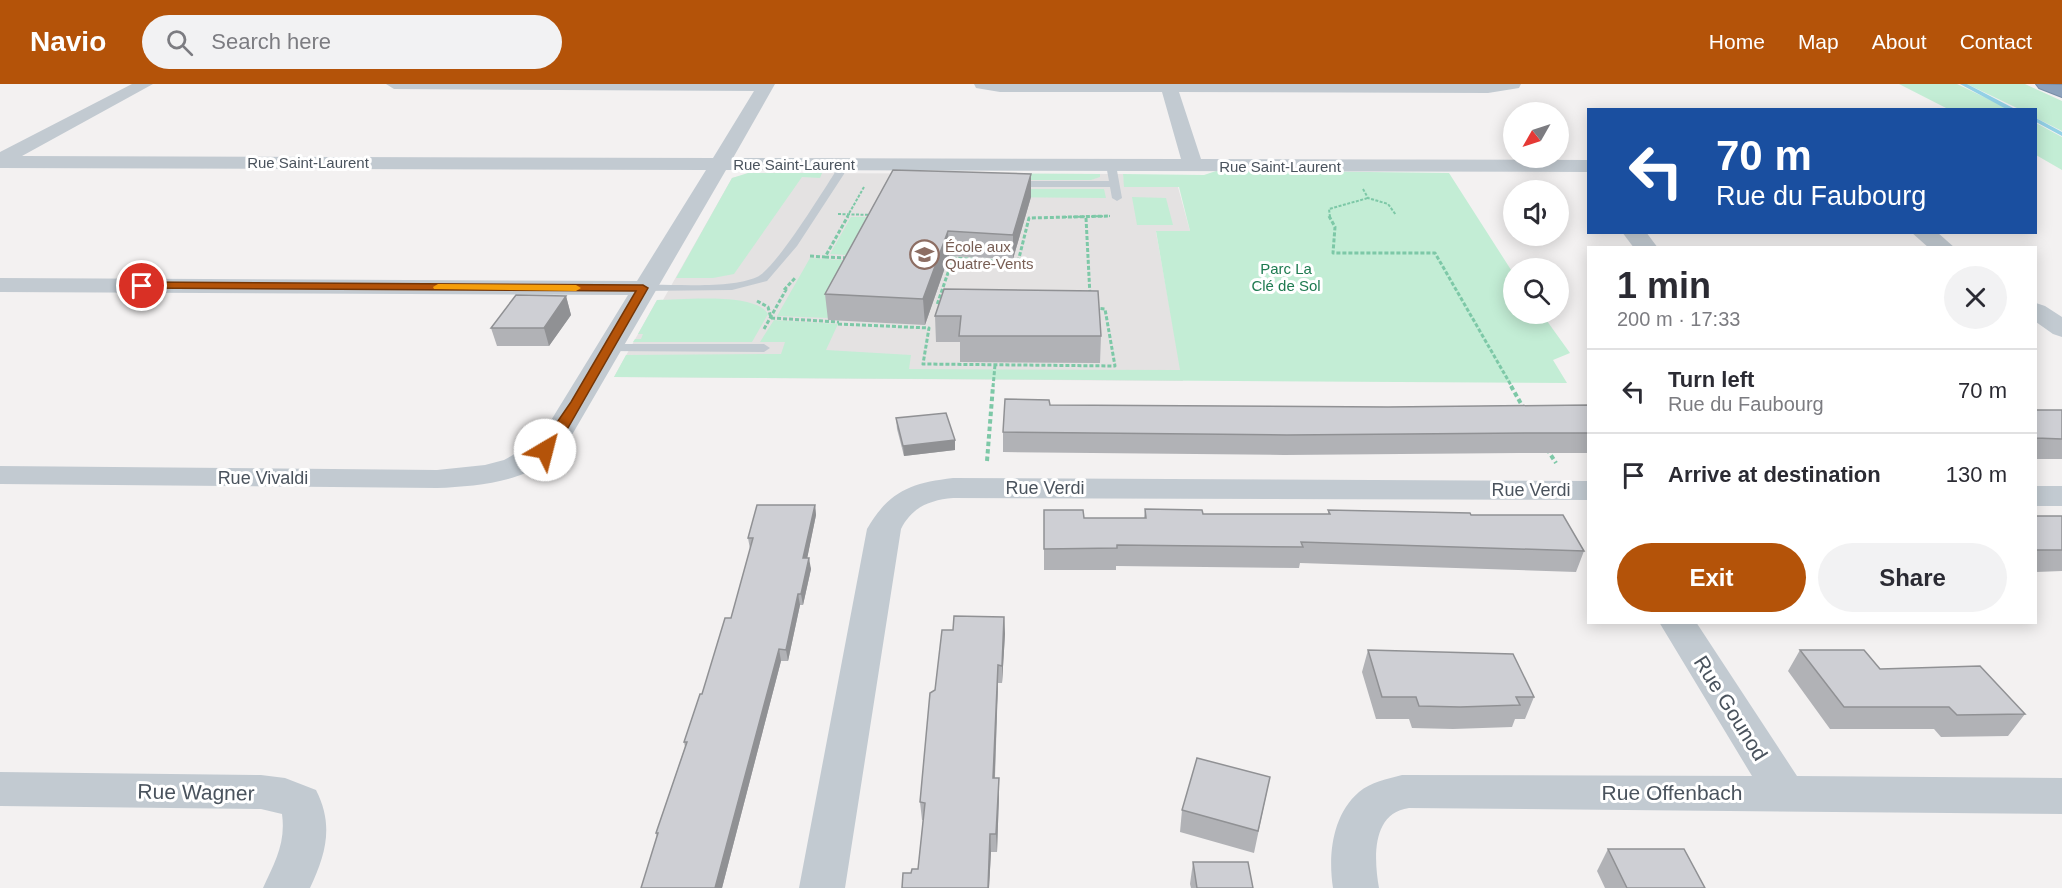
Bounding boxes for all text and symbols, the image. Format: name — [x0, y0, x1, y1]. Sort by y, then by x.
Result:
search box — [142, 15, 562, 69]
text: Navio — [30, 26, 106, 57]
icon: search — [163, 26, 196, 59]
text: Search here — [211, 29, 331, 54]
text: Home — [1709, 30, 1765, 53]
text: Map — [1798, 30, 1839, 53]
text: About — [1872, 30, 1927, 53]
text: Contact — [1960, 30, 2032, 53]
north arrow — [1503, 102, 1569, 168]
map controls — [1503, 102, 1569, 324]
icon: left — [1617, 132, 1695, 210]
text: 70 m — [1716, 132, 1812, 179]
street label: Rue Saint-Laurent — [247, 154, 370, 171]
street label: Rue Saint-Laurent — [733, 156, 856, 173]
street label: Rue Saint-Laurent — [1219, 158, 1342, 175]
button: sound — [1503, 180, 1569, 246]
text: Rue du Faubourg — [1716, 181, 1926, 211]
place label: École aux Quatre-Vents — [945, 238, 1033, 272]
school or university icon: École aux Quatre-Vents — [908, 239, 940, 271]
button: search — [1503, 258, 1569, 324]
pin — [116, 260, 167, 311]
park label: Parc La Clé de Sol — [1251, 260, 1321, 294]
text: 1 min — [1617, 265, 1711, 306]
button: close — [1944, 266, 2007, 329]
icon: arrive — [125, 269, 158, 302]
text: 200 m · 17:33 — [1617, 308, 1740, 330]
text: Turn left — [1668, 367, 1754, 392]
icon: left — [1617, 375, 1650, 408]
text: 70 m — [1958, 378, 2007, 403]
text: Rue du Faubourg — [1668, 393, 1824, 415]
position arrow — [513, 418, 577, 482]
icon: arrive — [1617, 459, 1650, 492]
text: Arrive at destination — [1668, 462, 1881, 487]
text: 130 m — [1946, 462, 2007, 487]
street label: Rue Vivaldi — [218, 468, 308, 488]
street label: Rue Verdi — [1005, 478, 1085, 498]
street label: Rue Verdi — [1491, 480, 1571, 500]
button: Exit — [1617, 543, 1806, 612]
button: Share — [1818, 543, 2007, 612]
street label: Rue Gounod — [1690, 651, 1772, 765]
street label: Rue Wagner — [137, 779, 255, 805]
street label: Rue Offenbach — [1602, 781, 1742, 804]

